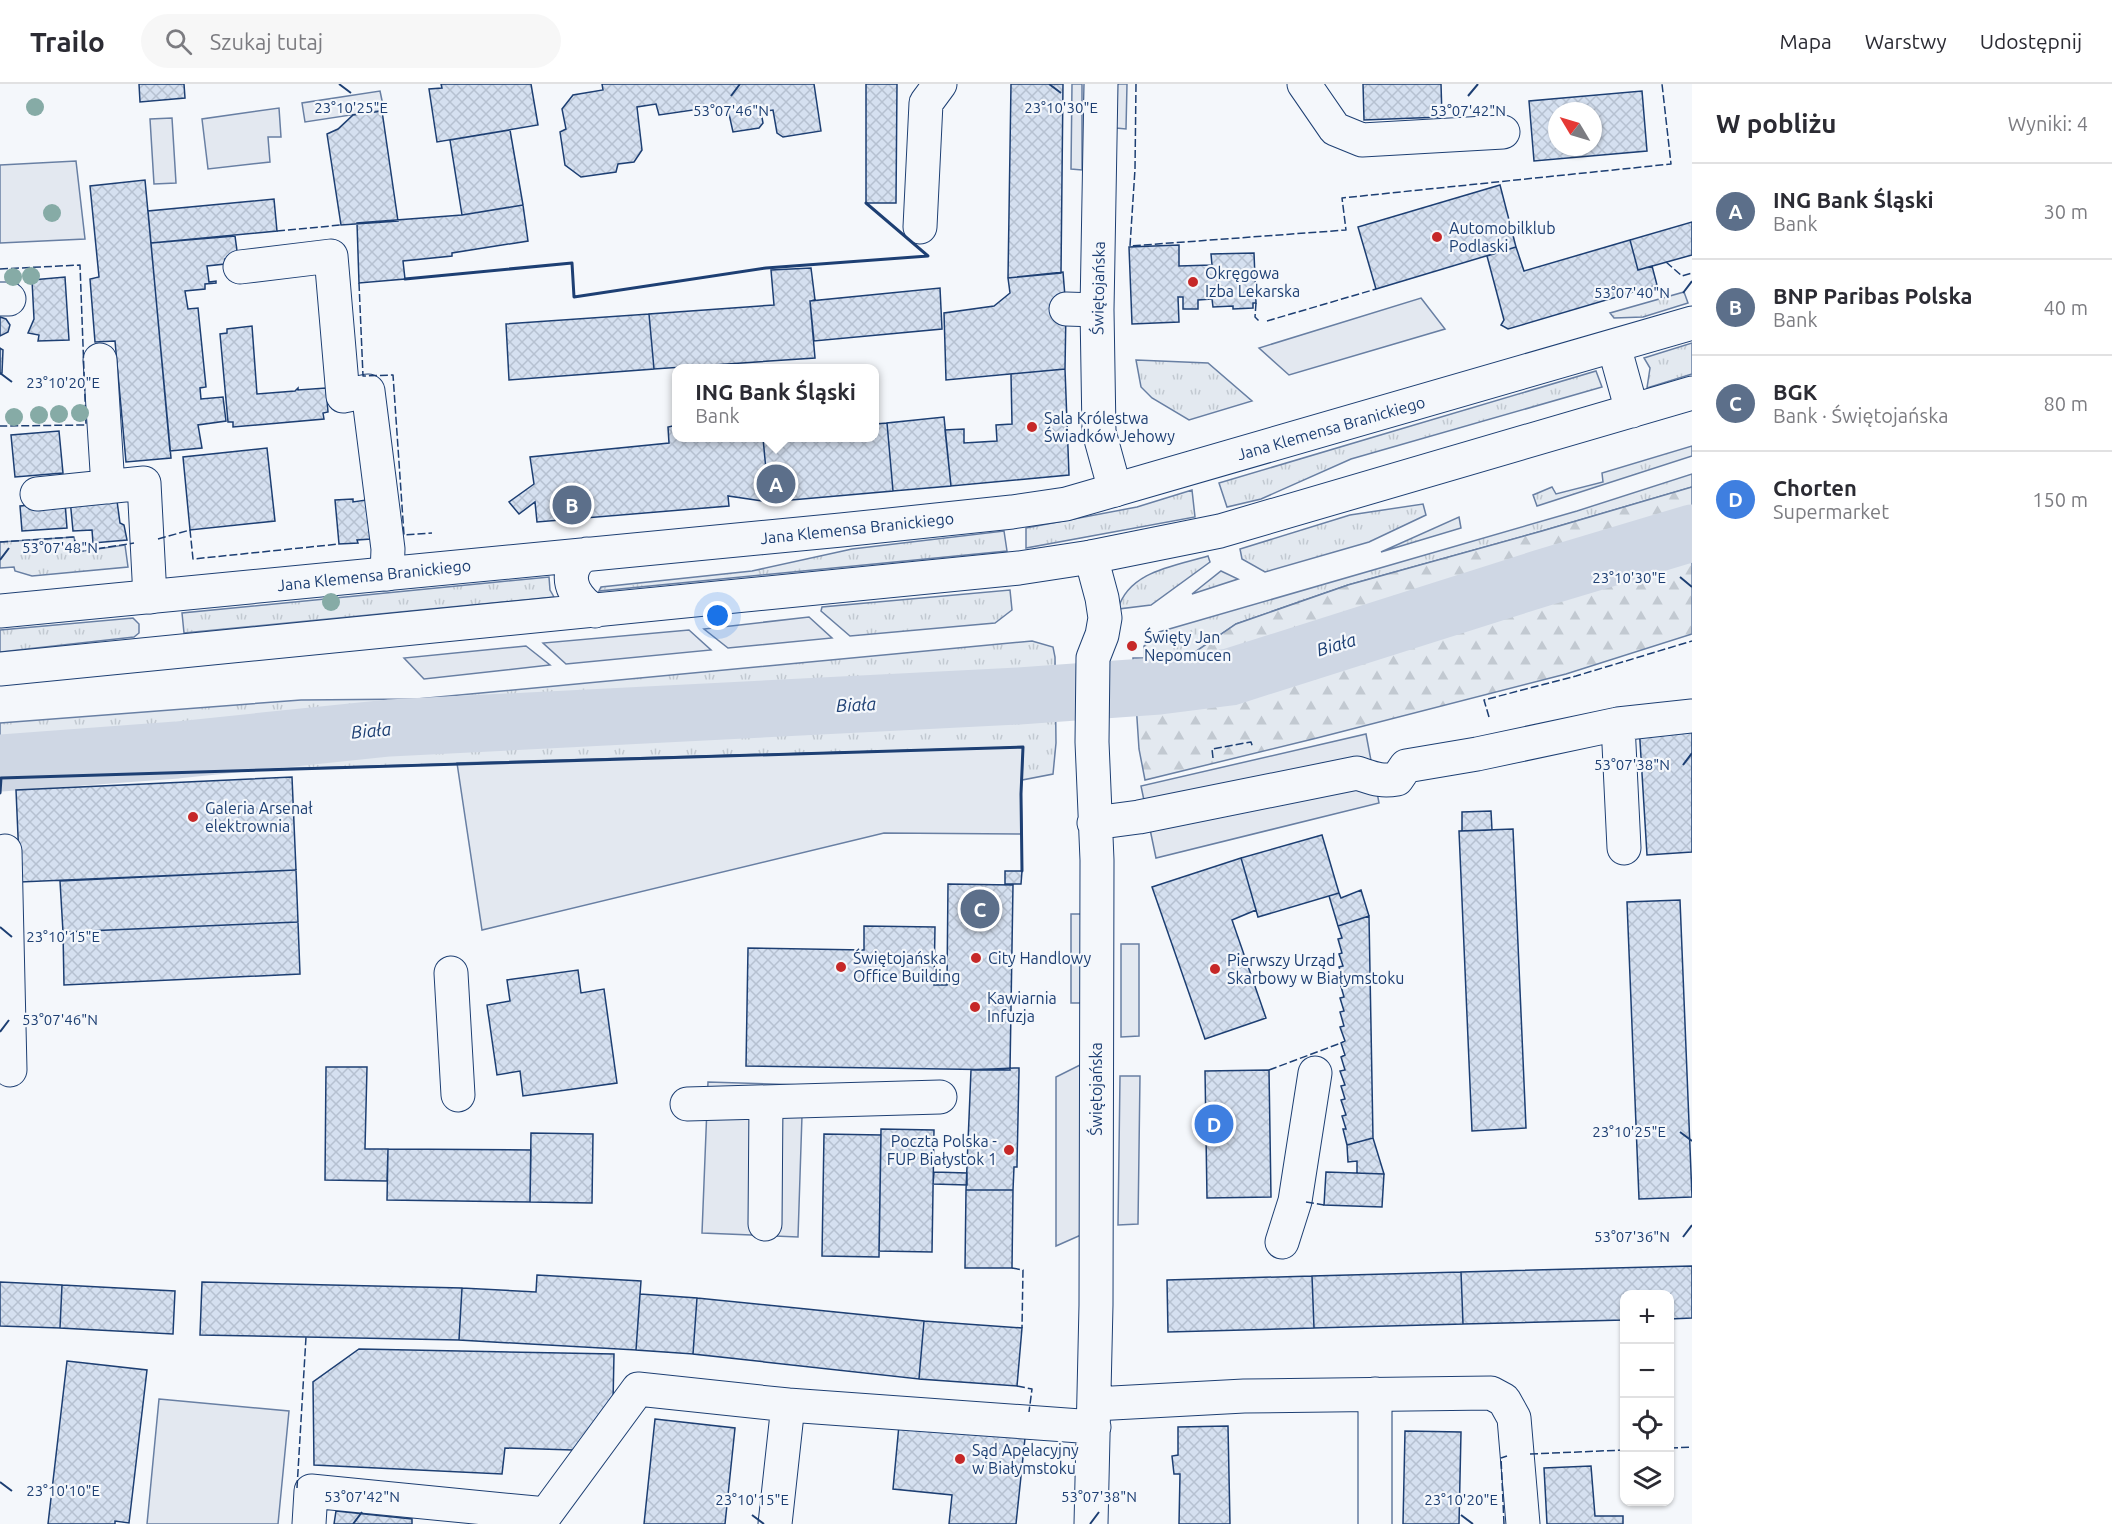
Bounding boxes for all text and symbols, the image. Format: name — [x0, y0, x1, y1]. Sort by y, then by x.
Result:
search box — [141, 14, 561, 68]
icon: search — [162, 25, 195, 58]
text: Trailo — [30, 26, 105, 57]
text: Szukaj tutaj — [210, 29, 323, 54]
text: Mapa — [1780, 29, 1832, 53]
text: Warstwy — [1865, 29, 1947, 53]
text: Udostępnij — [1980, 29, 2082, 53]
text: 23°10'25"E — [314, 99, 388, 116]
text: 23°10'30"E — [1024, 99, 1098, 116]
text: 53°07'46"N — [693, 102, 769, 119]
text: 53°07'42"N — [1430, 102, 1506, 119]
north arrow — [1548, 102, 1602, 156]
text: W pobliżu — [1716, 109, 1837, 138]
text: Wyniki: 4 — [2008, 112, 2088, 135]
text: ING Bank Śląski — [1773, 187, 1934, 212]
text: A — [1728, 200, 1743, 223]
text: 30 m — [2044, 200, 2088, 223]
text: Bank — [1773, 212, 1818, 235]
place label: Automobilklub Podlaski — [1449, 219, 1556, 255]
marker: Automobilklub Podlaski — [1430, 230, 1444, 244]
street label: Świętojańska — [1087, 241, 1108, 335]
place label: Okręgowa Izba Lekarska — [1205, 264, 1300, 300]
marker: Okręgowa Izba Lekarska — [1186, 275, 1200, 289]
text: BNP Paribas Polska — [1773, 283, 1973, 308]
text: 53°07'40"N — [1594, 284, 1670, 301]
text: B — [1729, 296, 1742, 319]
text: 40 m — [2044, 296, 2088, 319]
text: Bank — [1773, 308, 1818, 331]
popup — [672, 364, 879, 442]
text: 23°10'20"E — [26, 374, 100, 391]
text: ING Bank Śląski — [695, 379, 856, 404]
text: BGK — [1773, 379, 1817, 404]
text: C — [1729, 392, 1742, 415]
text: 80 m — [2044, 392, 2088, 415]
street label: Jana Klemensa Branickiego — [1235, 393, 1427, 463]
text: Bank — [695, 404, 740, 427]
text: Bank · Świętojańska — [1773, 404, 1949, 427]
place label: Sala Królestwa Świadków Jehowy — [1044, 409, 1175, 445]
marker: Sala Królestwa Świadków Jehowy — [1025, 420, 1039, 434]
pin: A — [756, 462, 796, 506]
text: Chorten — [1773, 475, 1857, 500]
pin: B — [552, 482, 592, 528]
text: D — [1728, 488, 1743, 511]
text: 150 m — [2032, 488, 2088, 511]
text: Supermarket — [1773, 500, 1889, 523]
street label: Jana Klemensa Branickiego — [759, 509, 955, 547]
text: 53°07'48"N — [22, 539, 98, 556]
street label: Jana Klemensa Branickiego — [276, 556, 472, 594]
text: 23°10'30"E — [1592, 569, 1666, 586]
your location — [703, 601, 732, 630]
place label: Święty Jan Nepomucen — [1144, 627, 1231, 664]
water label: Biała — [1314, 628, 1358, 659]
marker: Święty Jan Nepomucen — [1125, 639, 1139, 653]
water label: Biała — [835, 693, 877, 715]
water label: Biała — [350, 718, 392, 742]
text: 53°07'38"N — [1594, 756, 1670, 773]
place label: Galeria Arsenał elektrownia — [205, 799, 313, 835]
marker: Galeria Arsenał elektrownia — [186, 810, 200, 824]
pin: C — [960, 886, 1000, 932]
text: 23°10'15"E — [26, 928, 100, 945]
place label: Świętojańska Office Building — [853, 948, 960, 985]
place label: City Handlowy — [988, 949, 1091, 967]
marker: City Handlowy — [969, 951, 983, 965]
place label: Pierwszy Urząd Skarbowy w Białymstoku — [1227, 951, 1404, 987]
marker: Świętojańska Office Building — [834, 960, 848, 974]
marker: Pierwszy Urząd Skarbowy w Białymstoku — [1208, 962, 1222, 976]
place label: Kawiarnia Infuzja — [987, 989, 1057, 1025]
marker: Kawiarnia Infuzja — [968, 1000, 982, 1014]
text: 53°07'46"N — [22, 1011, 98, 1028]
street label: Świętojańska — [1086, 1042, 1105, 1136]
pin: D — [1194, 1102, 1234, 1146]
text: 23°10'25"E — [1592, 1123, 1666, 1140]
place label: Poczta Polska - FUP Białystok 1 — [887, 1132, 997, 1168]
marker: Poczta Polska - FUP Białystok 1 — [1002, 1143, 1016, 1157]
text: 53°07'36"N — [1594, 1228, 1670, 1245]
map controls — [1620, 1290, 1674, 1506]
button: + — [1620, 1290, 1674, 1344]
button: − — [1620, 1344, 1674, 1398]
button: locate — [1620, 1398, 1674, 1452]
place label: Sąd Apelacyjny w Białymstoku — [972, 1441, 1079, 1477]
marker: Sąd Apelacyjny w Białymstoku — [953, 1452, 967, 1466]
button: layers — [1620, 1452, 1674, 1506]
text: 23°10'10"E — [26, 1482, 100, 1499]
text: 53°07'42"N — [324, 1488, 400, 1505]
text: 53°07'38"N — [1061, 1488, 1137, 1505]
text: 23°10'15"E — [715, 1491, 789, 1508]
text: 23°10'20"E — [1424, 1491, 1498, 1508]

